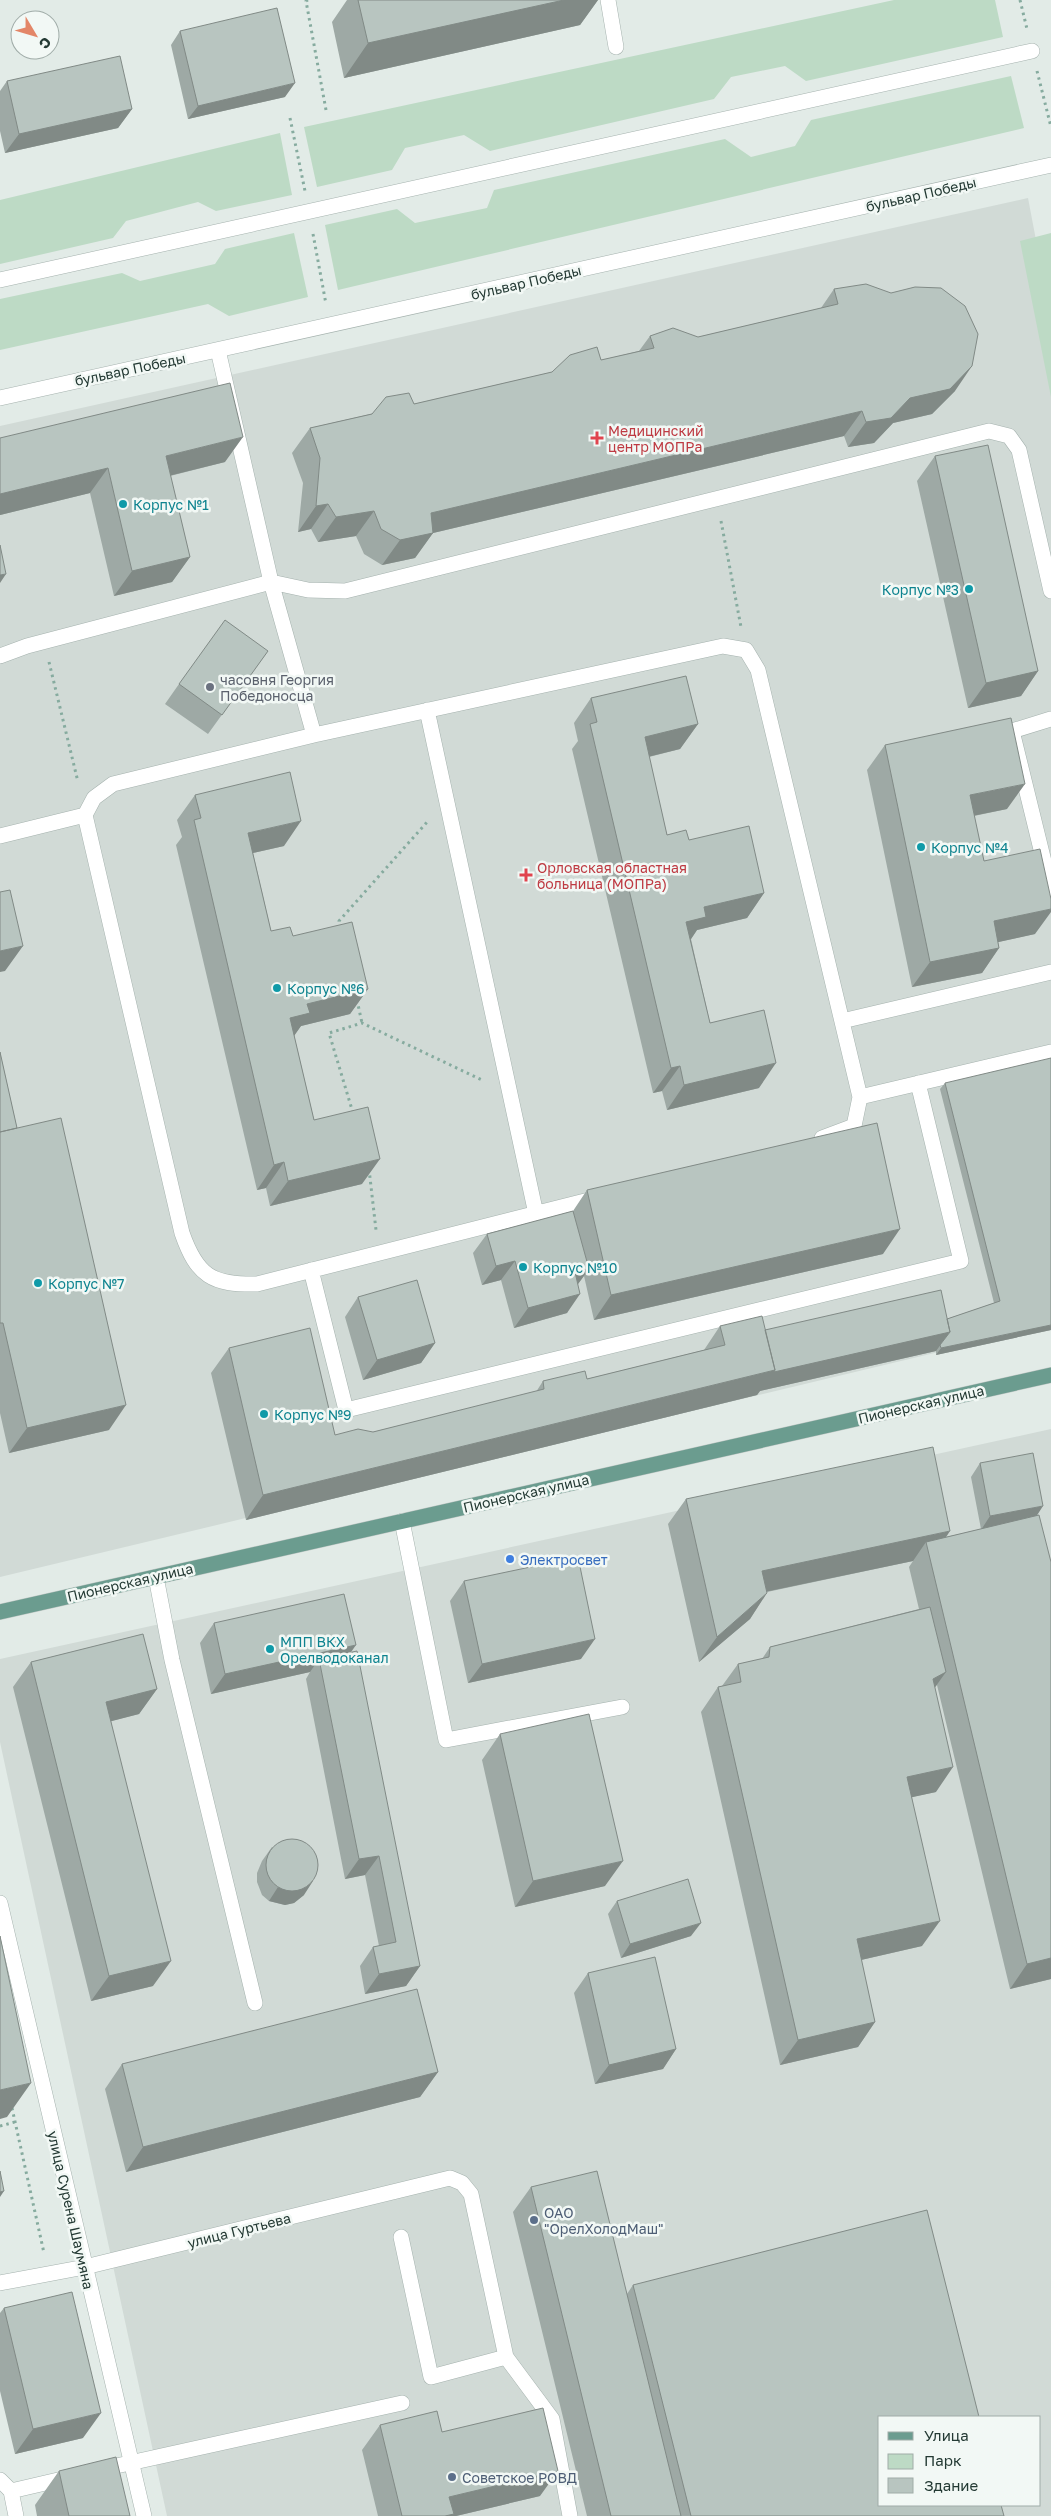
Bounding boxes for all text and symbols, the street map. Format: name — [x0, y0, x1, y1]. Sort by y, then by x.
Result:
north arrow — [10, 10, 60, 60]
text: С — [36, 34, 55, 53]
street label: бульвар Победы — [864, 173, 978, 215]
street label: бульвар Победы — [469, 261, 583, 303]
street label: бульвар Победы — [73, 349, 187, 389]
place label: Медицинский центр МОПРа — [608, 422, 704, 455]
marker: Медицинский центр МОПРа — [590, 431, 604, 445]
place label: Корпус №1 — [133, 496, 209, 513]
marker: Корпус №1 — [117, 498, 129, 510]
place label: Корпус №3 — [882, 581, 959, 598]
marker: Корпус №3 — [963, 583, 975, 595]
place label: часовня Георгия Победоносца — [220, 671, 334, 704]
marker: часовня Георгия Победоносца — [204, 681, 216, 693]
place label: Корпус №4 — [931, 839, 1009, 856]
marker: Корпус №4 — [915, 841, 927, 853]
place label: Орловская областная больница (МОПРа) — [537, 859, 687, 892]
marker: Орловская областная больница (МОПРа) — [519, 868, 533, 882]
place label: Корпус №6 — [287, 980, 364, 997]
marker: Корпус №6 — [271, 982, 283, 994]
place label: Корпус №10 — [533, 1259, 617, 1276]
marker: Корпус №10 — [517, 1261, 529, 1273]
place label: Корпус №7 — [48, 1275, 124, 1292]
marker: Корпус №7 — [32, 1277, 44, 1289]
street label: Пионерская улица — [856, 1381, 986, 1427]
place label: Корпус №9 — [274, 1406, 351, 1423]
marker: Корпус №9 — [258, 1408, 270, 1420]
street label: Пионерская улица — [461, 1470, 591, 1516]
place label: Электросвет — [520, 1551, 608, 1568]
marker: Электросвет — [504, 1553, 516, 1565]
street label: Пионерская улица — [65, 1559, 195, 1605]
place label: МПП ВКХ Орелводоканал — [280, 1633, 389, 1666]
marker: МПП ВКХ Орелводоканал — [264, 1643, 276, 1655]
street label: улица Сурена Шаумяна — [44, 2129, 98, 2291]
place label: ОАО "ОрелХолодМаш" — [544, 2204, 664, 2237]
street label: улица Гуртьева — [186, 2209, 292, 2251]
marker: ОАО "ОрелХолодМаш" — [528, 2214, 540, 2226]
legend — [878, 2416, 1041, 2506]
text: Улица — [924, 2426, 969, 2444]
text: Парк — [924, 2451, 962, 2469]
place label: Советское РОВД — [462, 2469, 577, 2486]
marker: Советское РОВД — [446, 2471, 458, 2483]
text: Здание — [924, 2476, 978, 2494]

